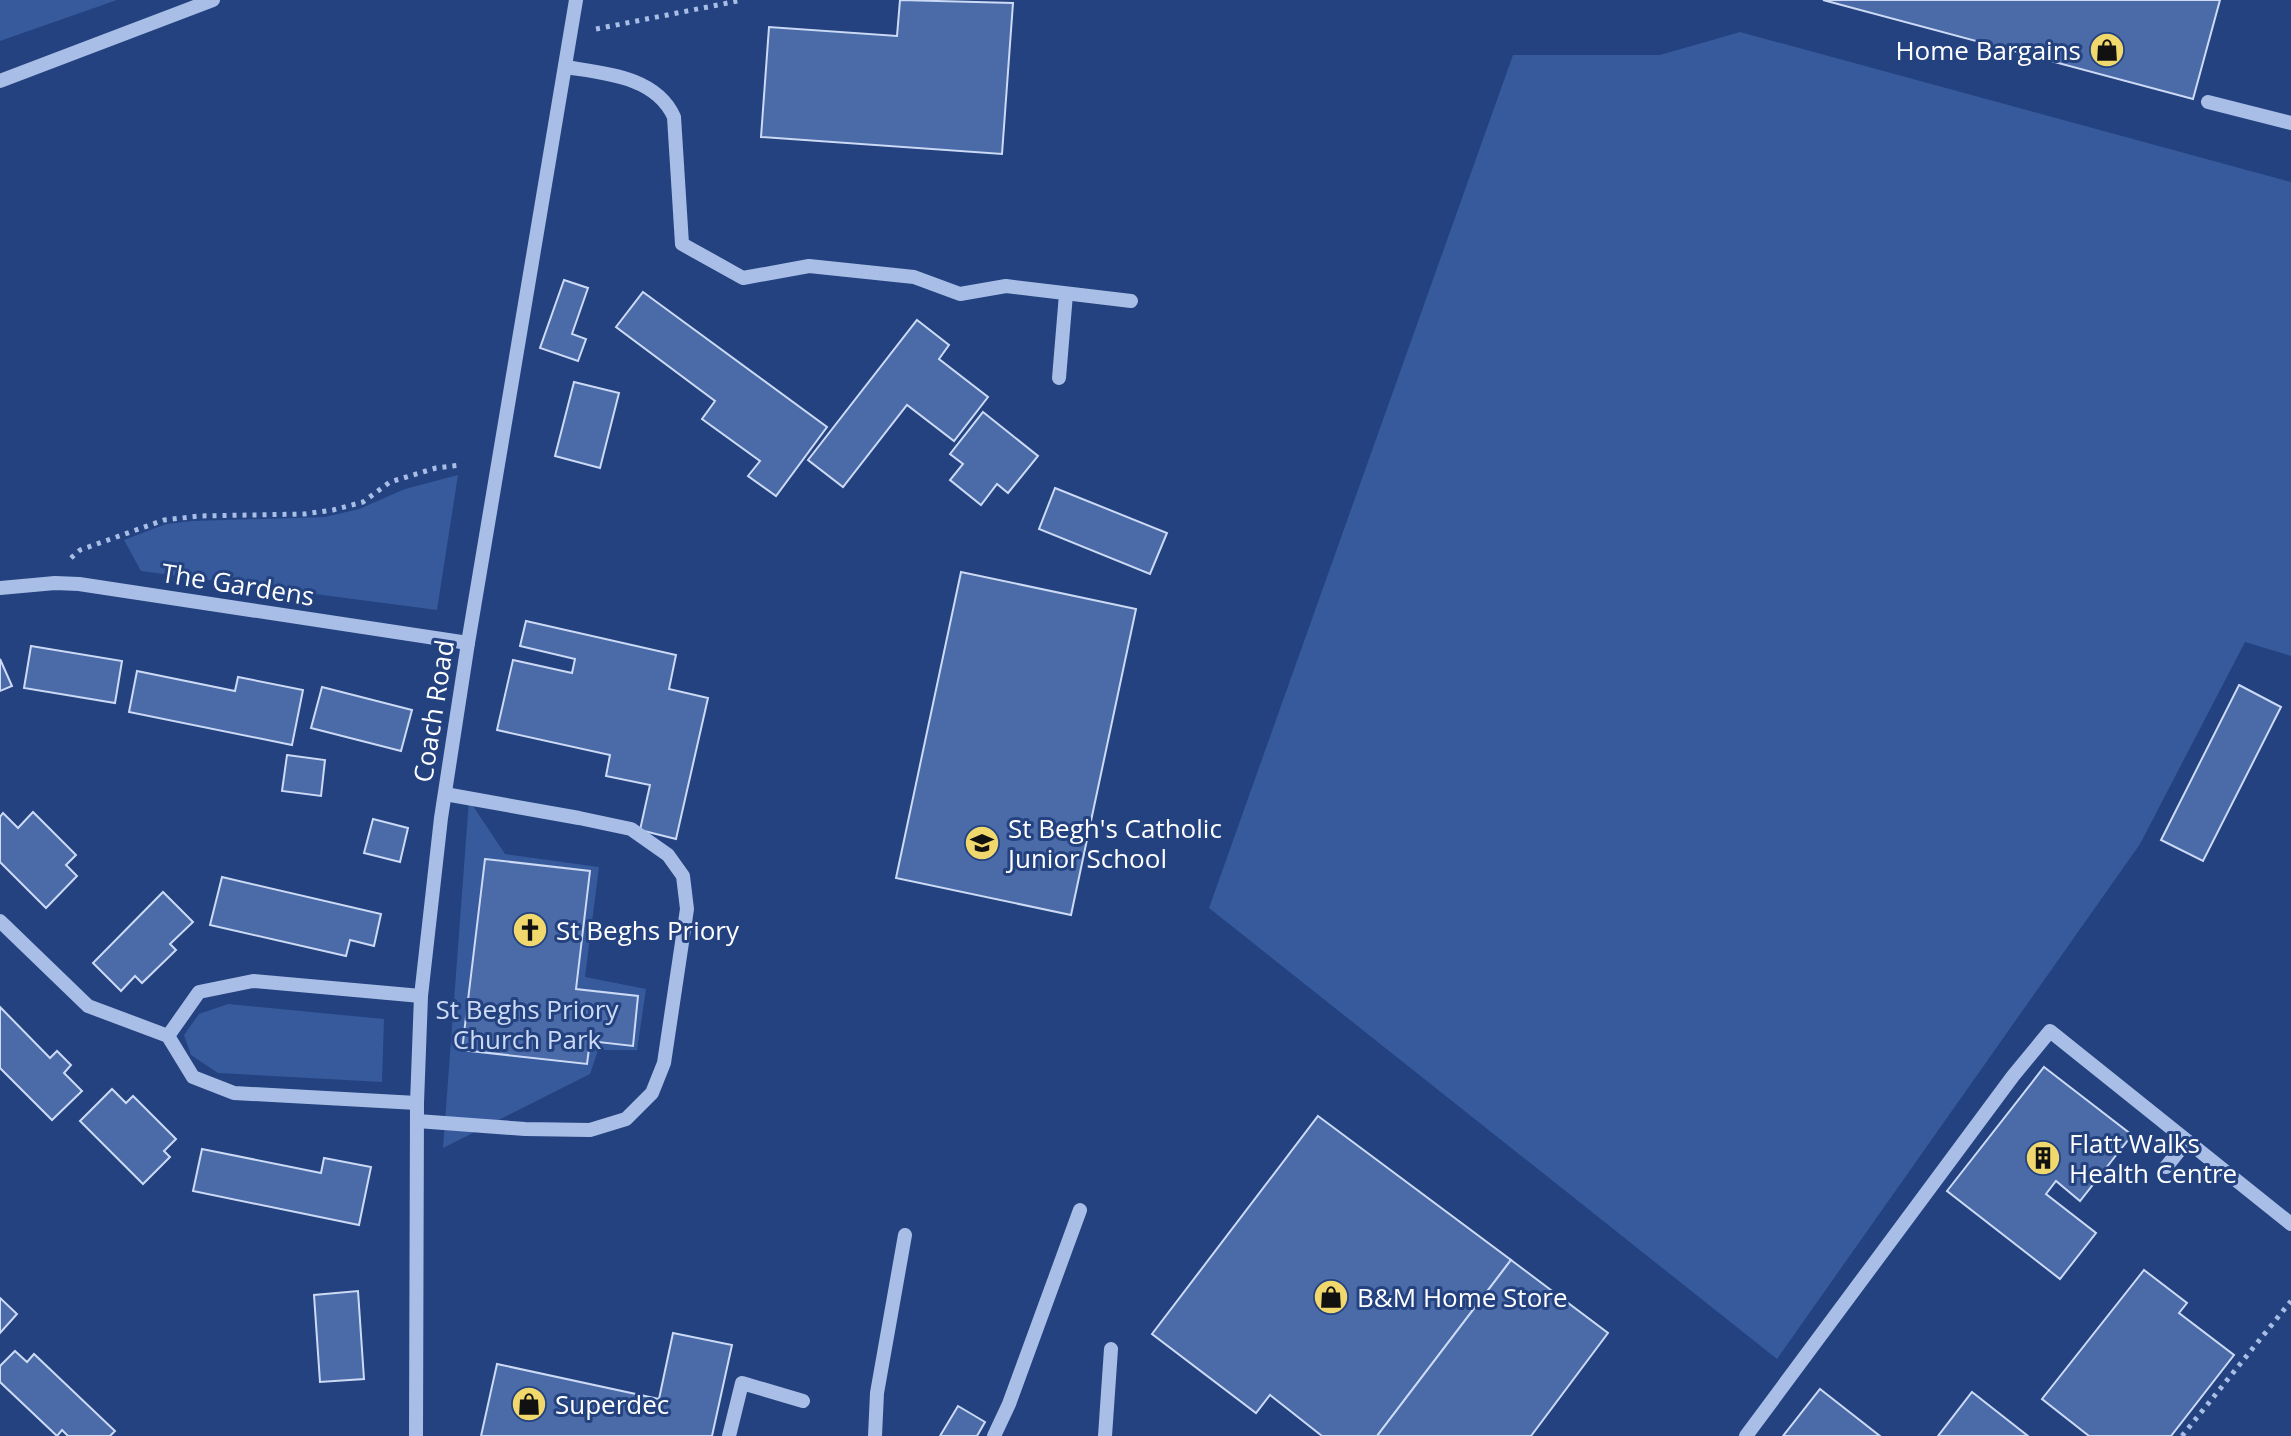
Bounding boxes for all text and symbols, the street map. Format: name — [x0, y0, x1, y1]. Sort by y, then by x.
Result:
shop icon: Home Bargains — [2088, 31, 2126, 69]
place label: Home Bargains — [1895, 32, 2081, 68]
street label: The Gardens — [159, 554, 317, 614]
street label: Coach Road — [404, 637, 462, 785]
place label: St Begh's Catholic Junior School — [1005, 810, 1222, 876]
school or university icon: St Begh's Catholic Junior School — [963, 824, 1001, 862]
church icon: St Beghs Priory — [511, 911, 549, 949]
place label: St Beghs Priory — [556, 912, 740, 948]
park label: St Beghs Priory Church Park — [435, 991, 619, 1057]
place label: Flatt Walks Health Centre — [2069, 1125, 2237, 1191]
building icon: Flatt Walks Health Centre — [2024, 1139, 2062, 1177]
shop icon: B&M Home Store — [1312, 1278, 1350, 1316]
place label: B&M Home Store — [1357, 1279, 1568, 1315]
shop icon: Superdec — [510, 1385, 548, 1423]
place label: Superdec — [555, 1386, 669, 1422]

